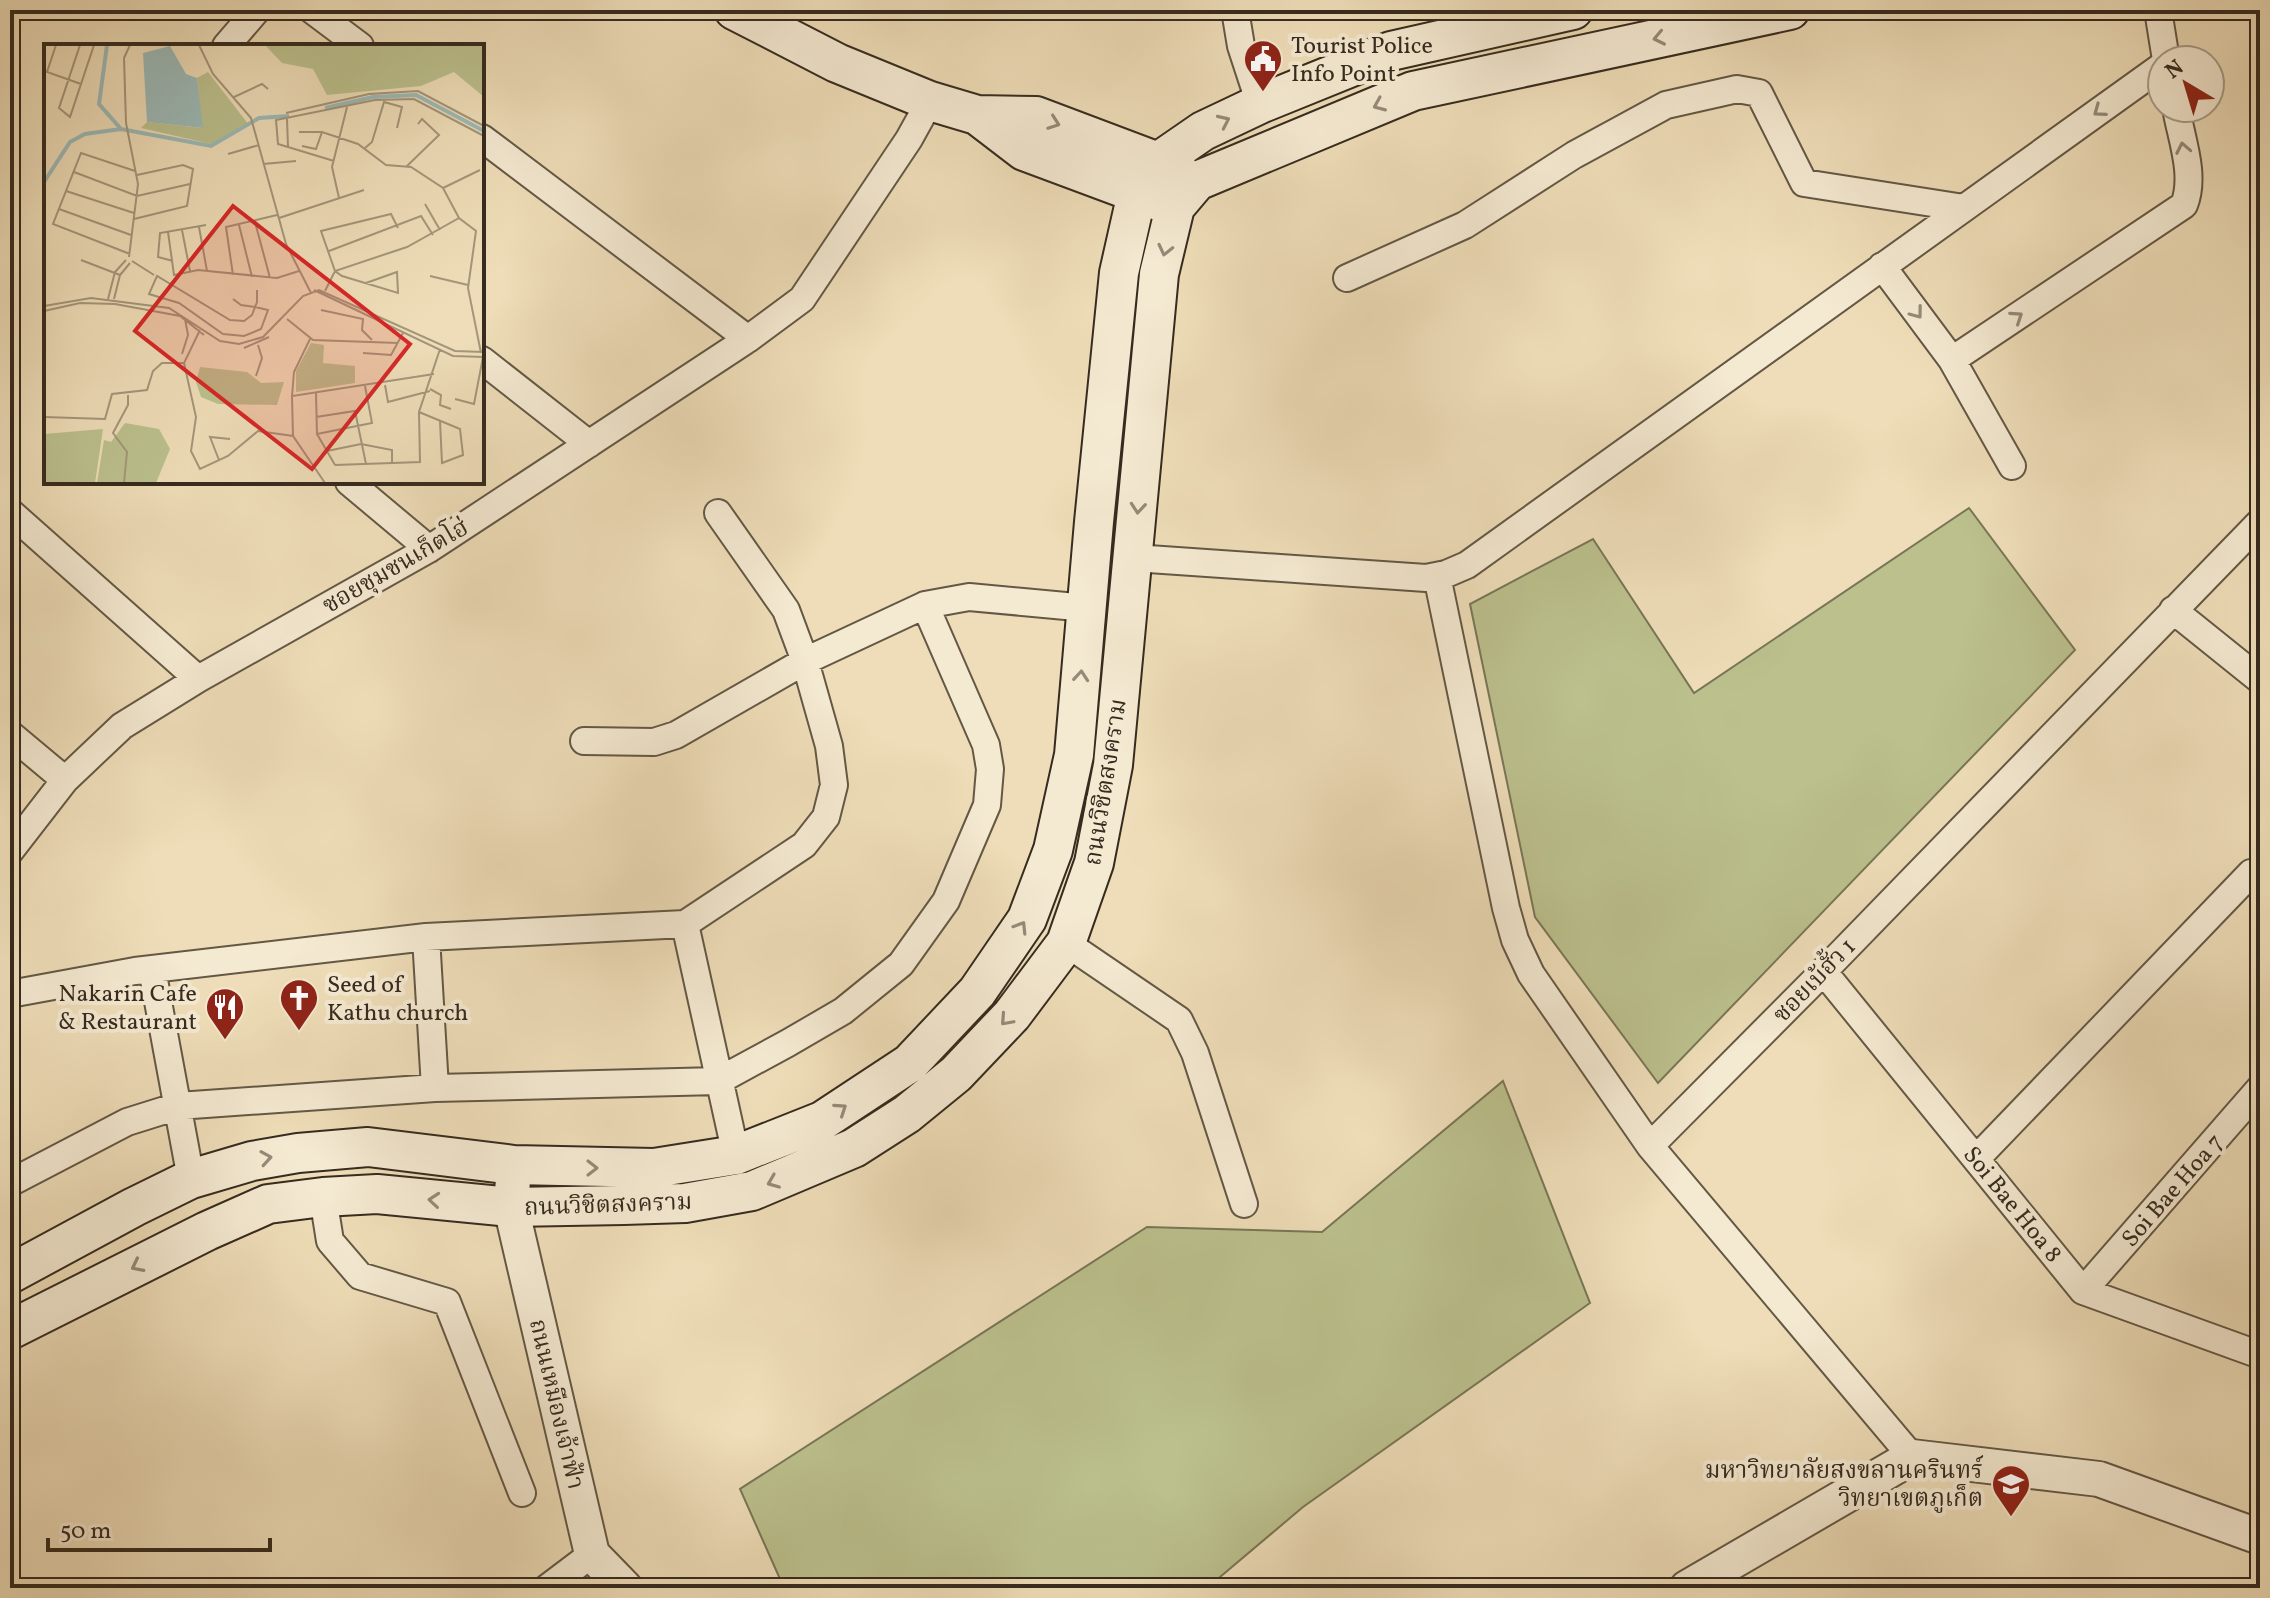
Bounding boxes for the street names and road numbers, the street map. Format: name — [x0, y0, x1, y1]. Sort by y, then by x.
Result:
street label: ซอยชุมชนเก็ตโฮ่ — [315, 510, 475, 623]
street label: ถนนวิชิตสงคราม — [1077, 696, 1137, 868]
street label: ซอยเบ้ฮั้ว 1 — [1764, 929, 1865, 1032]
street label: Soi Bae Hoa 7 — [2115, 1127, 2232, 1255]
street label: Soi Bae Hoa 8 — [1954, 1140, 2069, 1271]
street label: ถนนวิชิตสงคราม — [523, 1186, 693, 1226]
street label: ถนนเหมืองเจ้าฟ้า — [519, 1316, 591, 1493]

